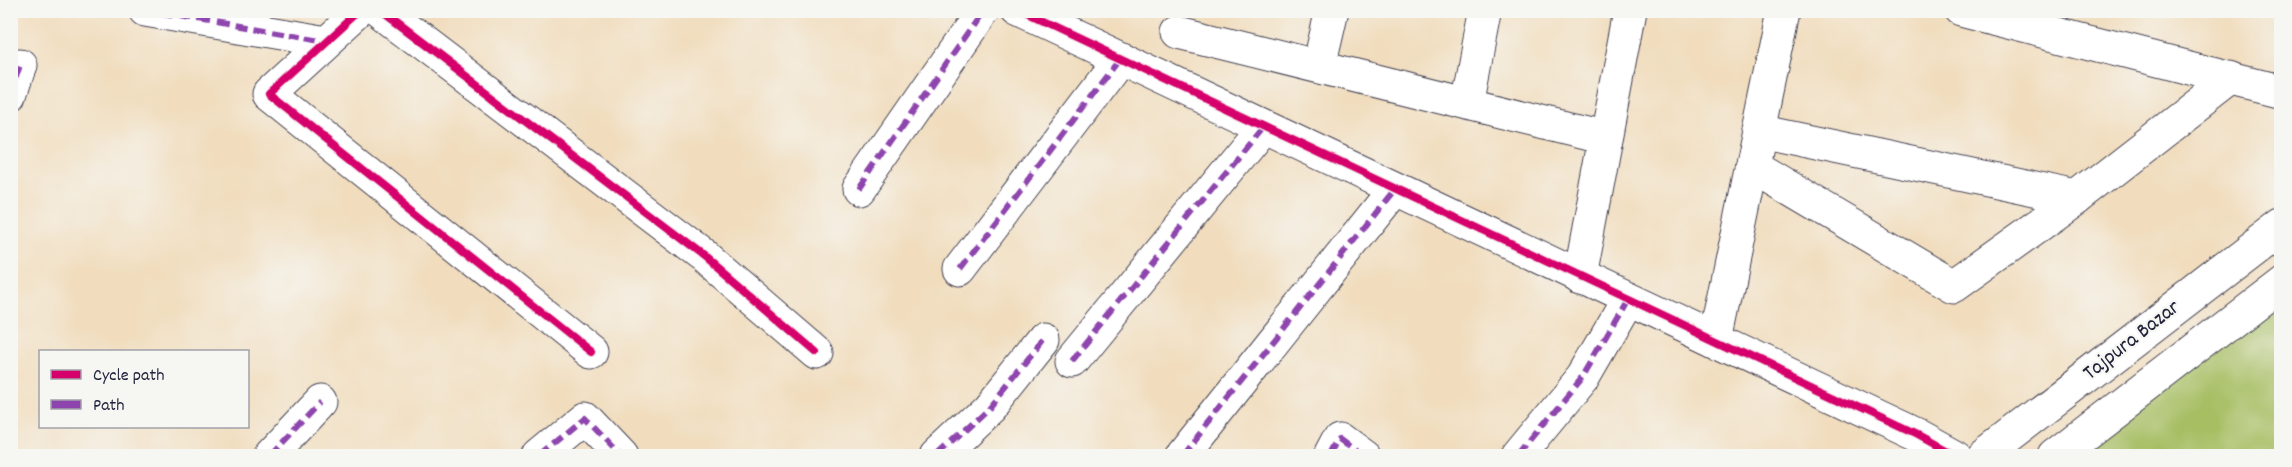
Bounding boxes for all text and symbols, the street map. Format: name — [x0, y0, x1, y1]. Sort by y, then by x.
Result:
street label: Tajpura Bazar — [2077, 293, 2188, 389]
legend — [39, 350, 249, 428]
text: Cycle path — [93, 364, 164, 389]
text: Path — [93, 394, 125, 419]

